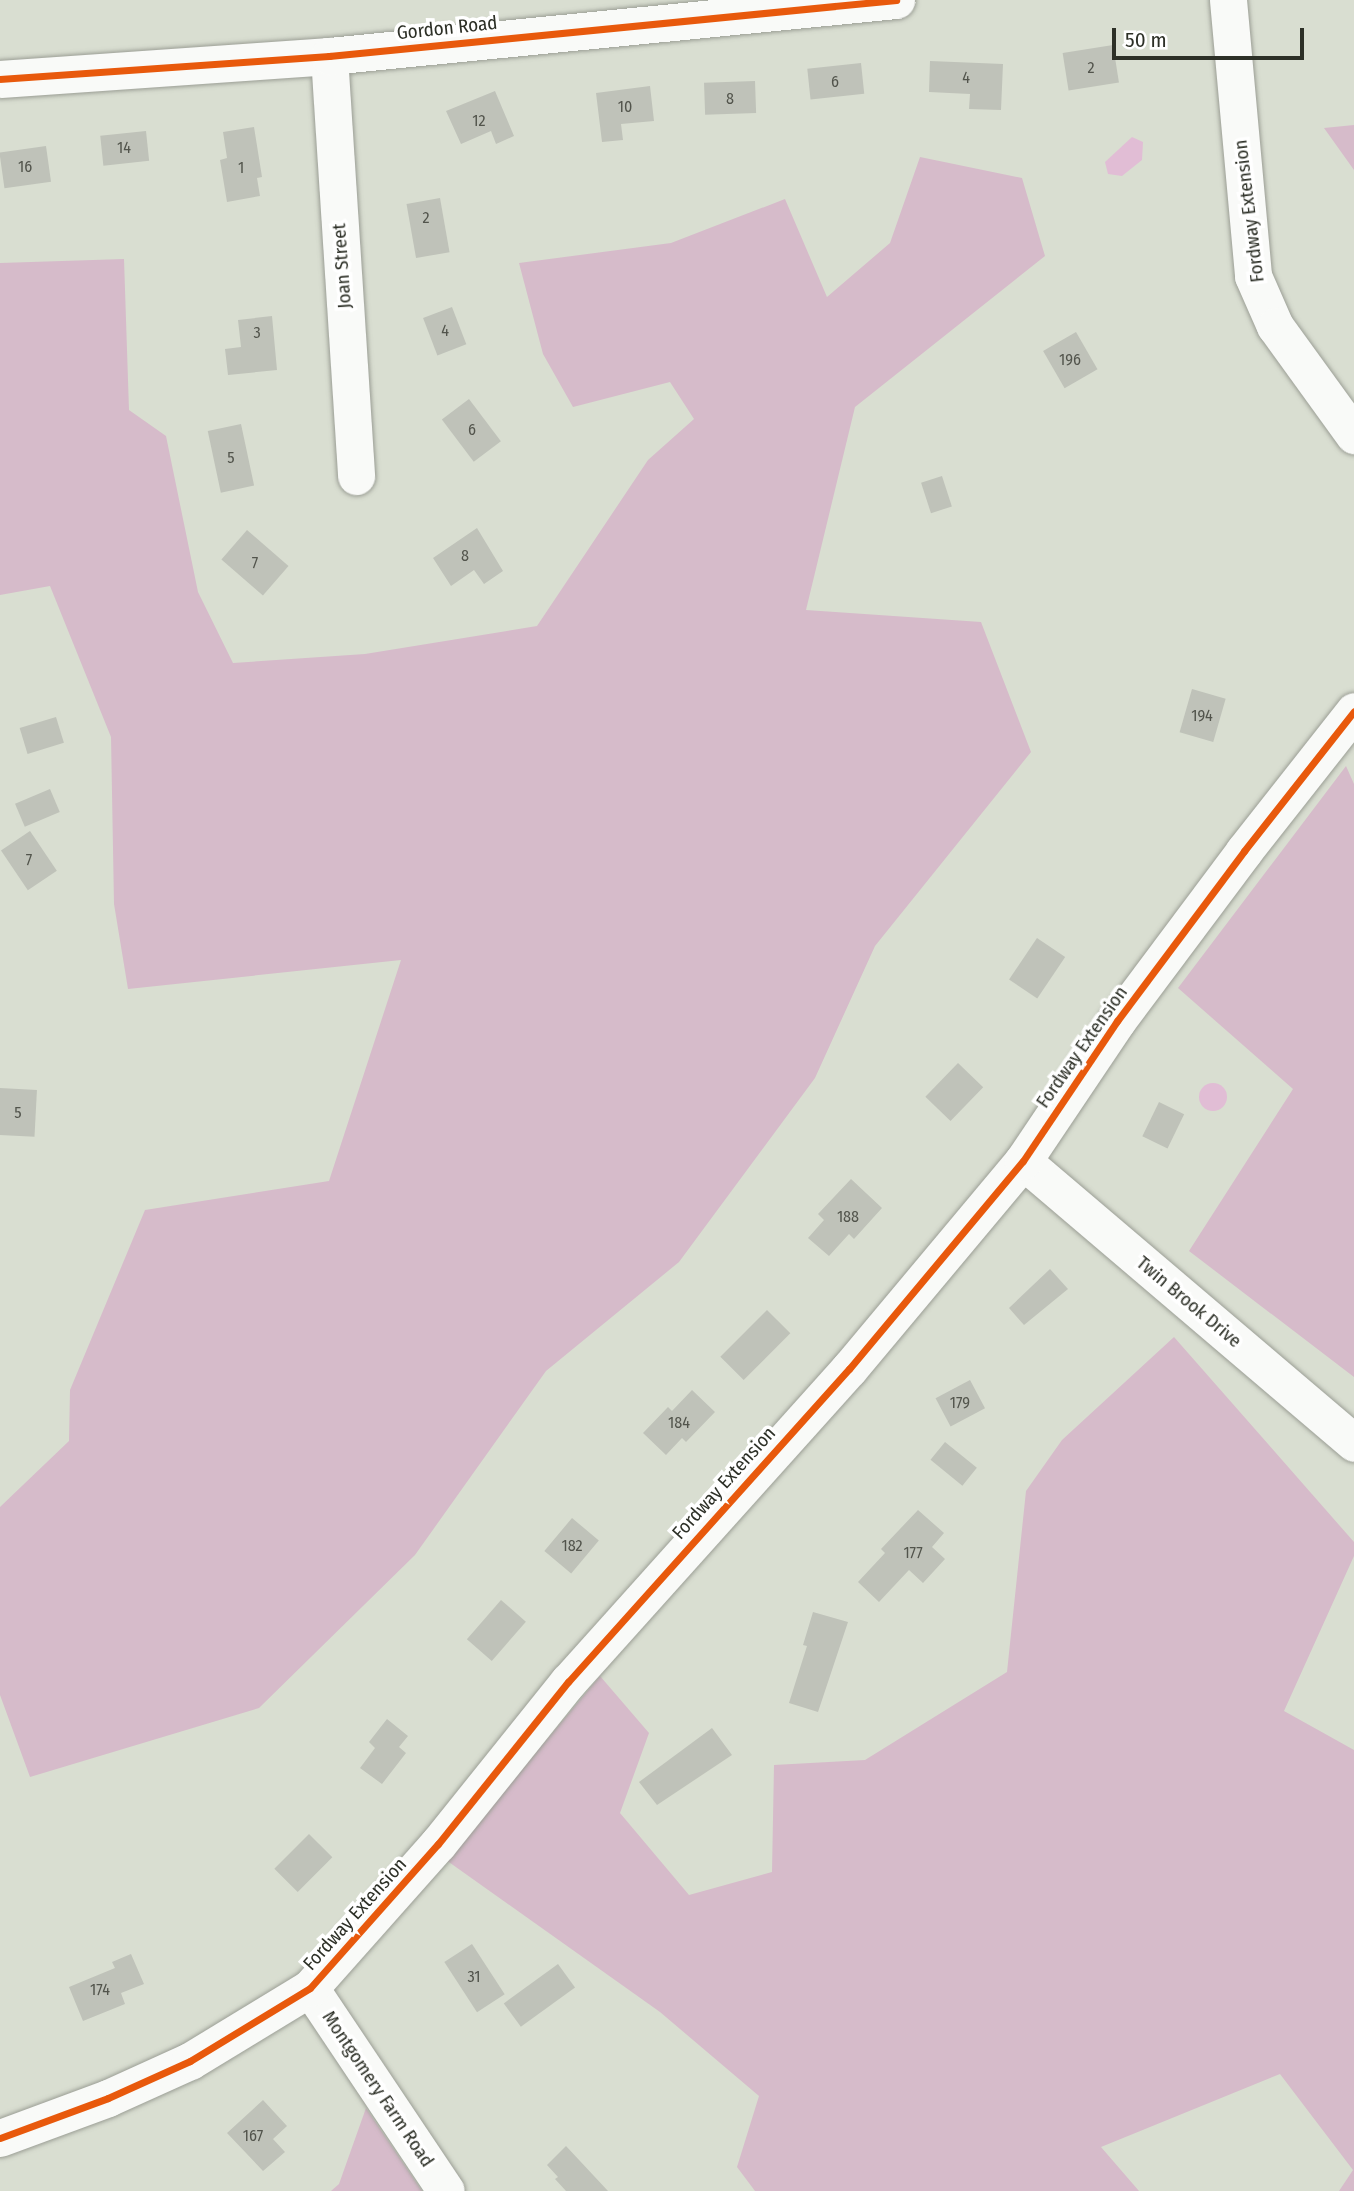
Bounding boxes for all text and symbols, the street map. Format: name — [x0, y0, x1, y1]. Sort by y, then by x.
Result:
street label: Gordon Road — [396, 11, 498, 45]
scale bar — [1116, 14, 1308, 58]
text: 50 m — [1125, 27, 1167, 53]
house number: 2 — [1087, 58, 1095, 78]
house number: 4 — [962, 68, 970, 88]
house number: 6 — [831, 72, 839, 92]
house number: 8 — [726, 89, 734, 109]
house number: 10 — [618, 97, 632, 117]
house number: 12 — [472, 111, 486, 131]
house number: 14 — [117, 138, 131, 158]
street label: Fordway Extension — [1229, 138, 1269, 284]
house number: 16 — [18, 157, 32, 177]
house number: 1 — [238, 158, 244, 178]
house number: 2 — [422, 208, 430, 228]
street label: Joan Street — [328, 223, 356, 309]
house number: 4 — [441, 321, 449, 341]
house number: 3 — [253, 323, 261, 343]
house number: 196 — [1059, 350, 1081, 370]
house number: 6 — [468, 420, 476, 440]
house number: 5 — [227, 448, 235, 468]
house number: 8 — [461, 546, 469, 566]
house number: 7 — [252, 553, 258, 573]
house number: 194 — [1191, 706, 1213, 726]
house number: 7 — [26, 850, 32, 870]
street label: Fordway Extension — [1031, 982, 1133, 1112]
house number: 5 — [14, 1103, 22, 1123]
house number: 188 — [837, 1207, 859, 1227]
street label: Twin Brook Drive — [1132, 1251, 1246, 1353]
house number: 179 — [950, 1393, 970, 1413]
house number: 184 — [668, 1413, 690, 1433]
street label: Fordway Extension — [667, 1422, 781, 1544]
house number: 182 — [561, 1536, 583, 1556]
house number: 177 — [903, 1543, 923, 1563]
street label: Fordway Extension — [298, 1853, 412, 1975]
house number: 31 — [467, 1967, 481, 1987]
house number: 174 — [90, 1980, 110, 2000]
street label: Montgomery Farm Road — [317, 2007, 439, 2171]
house number: 167 — [243, 2126, 263, 2146]

